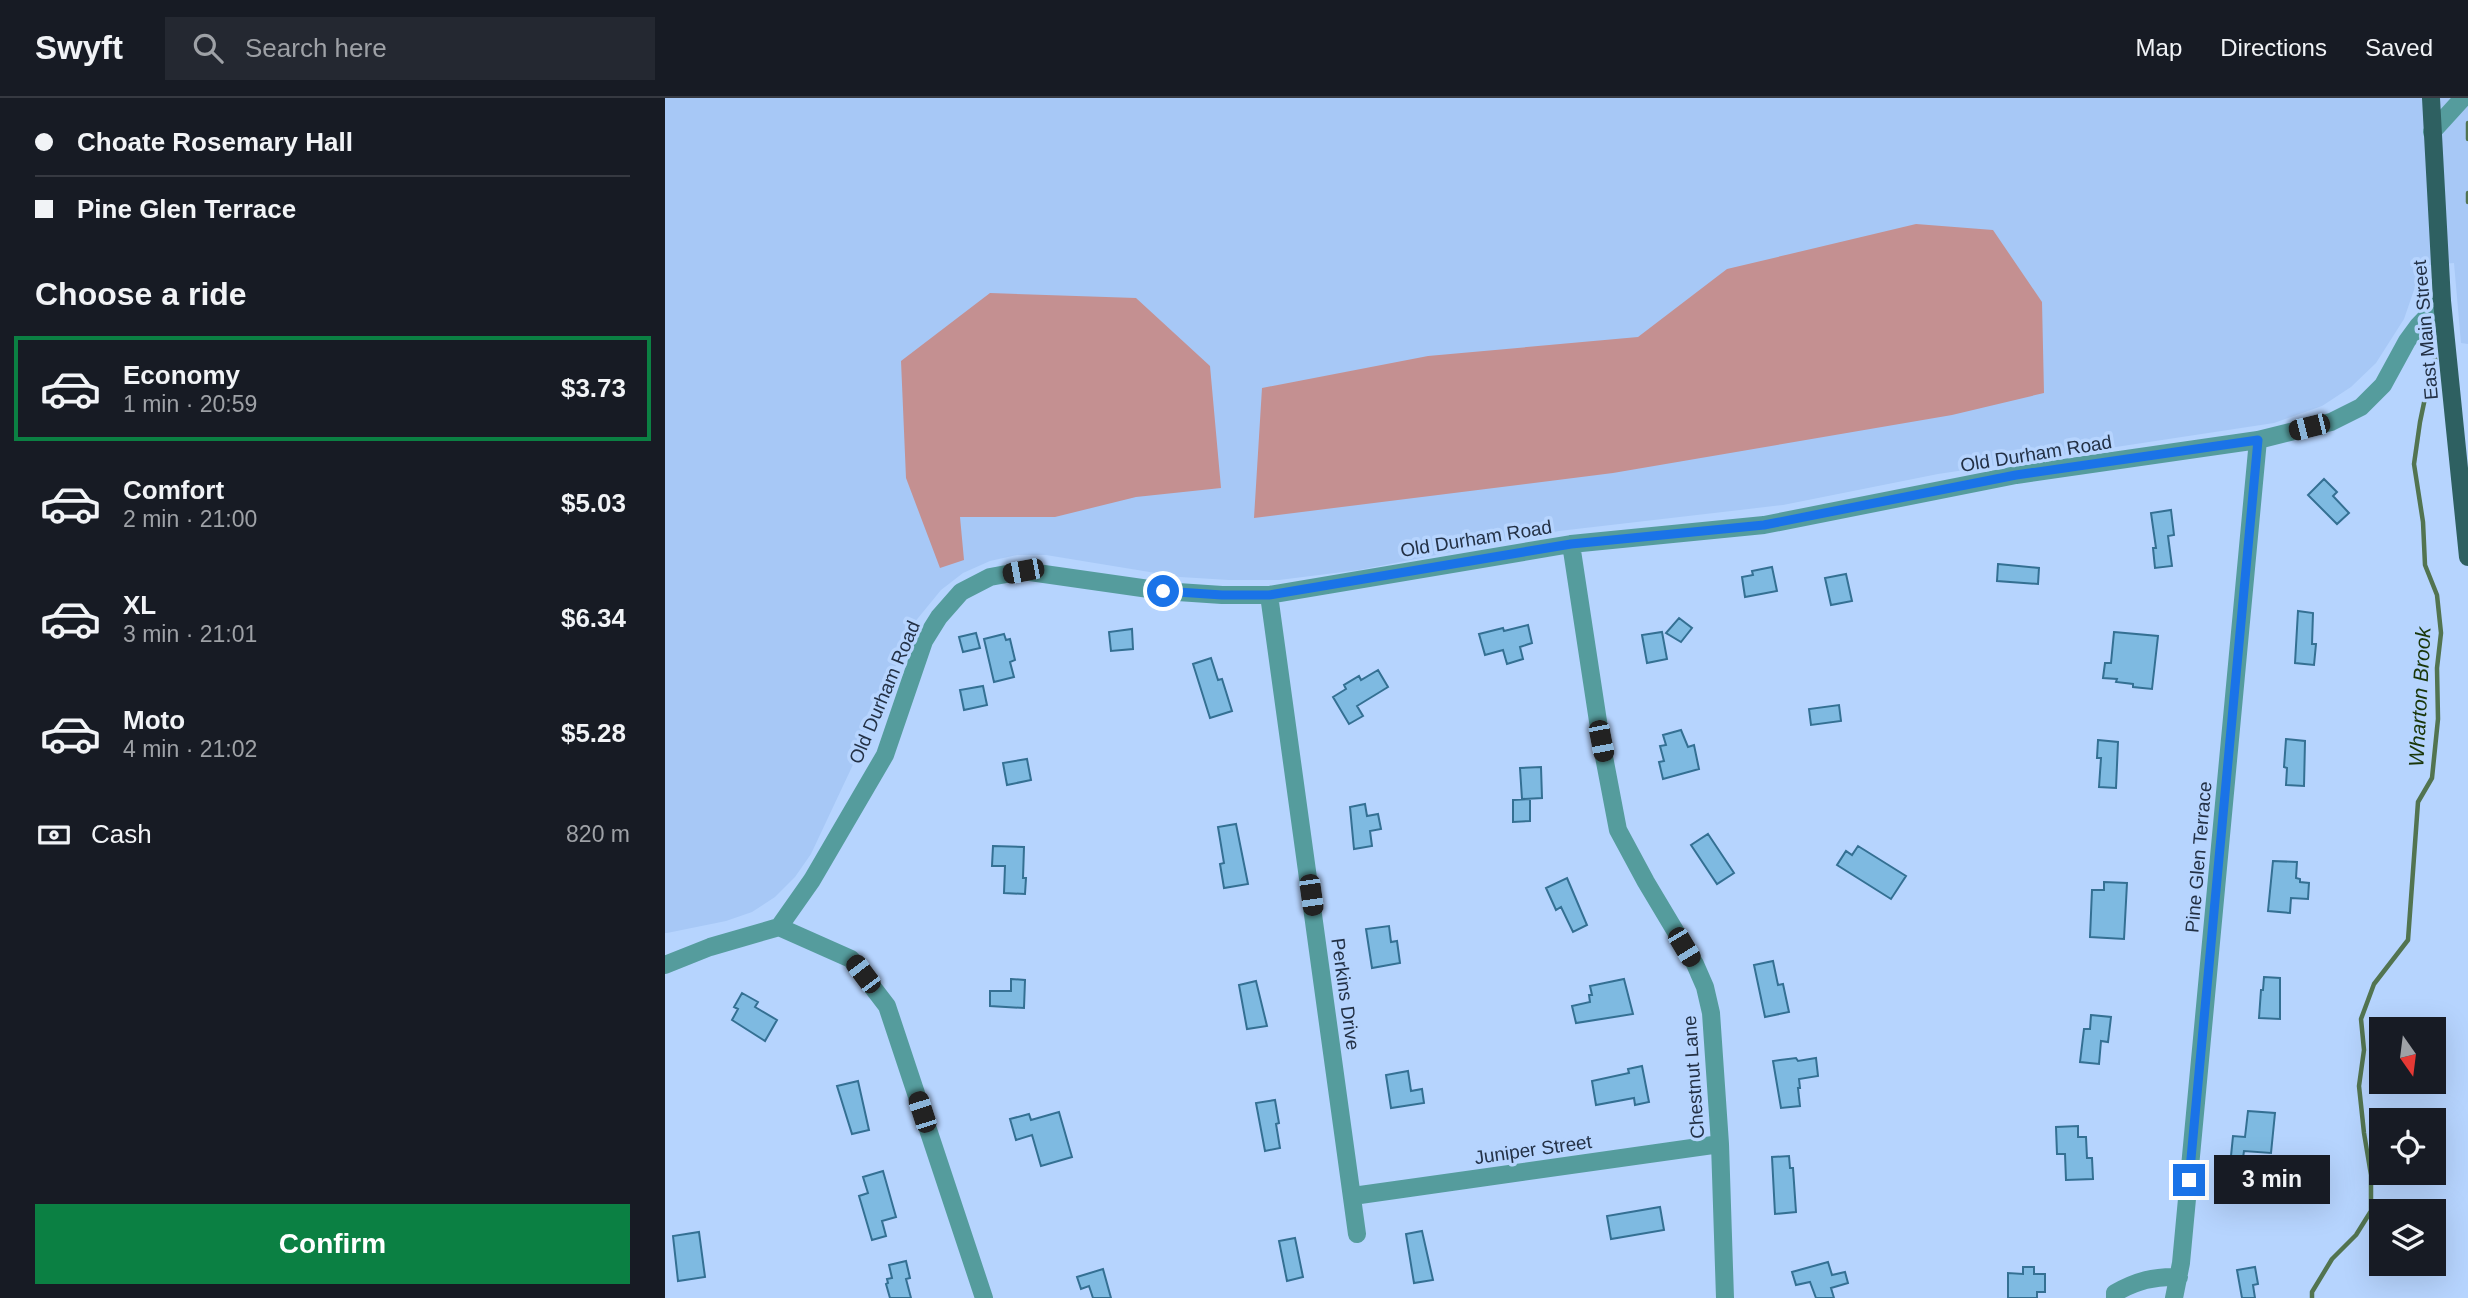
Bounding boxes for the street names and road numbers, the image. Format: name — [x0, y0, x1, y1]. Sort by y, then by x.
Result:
street label: East Main Street — [2409, 258, 2442, 401]
street label: Old Durham Road — [1959, 431, 2113, 476]
street label: Old Durham Road — [1399, 516, 1553, 561]
street label: Old Durham Road — [845, 618, 924, 767]
street label: Pine Glen Terrace — [2181, 781, 2216, 934]
street label: Perkins Drive — [1327, 937, 1364, 1051]
street label: Chestnut Lane — [1679, 1015, 1708, 1139]
street label: Juniper Street — [1473, 1131, 1594, 1168]

